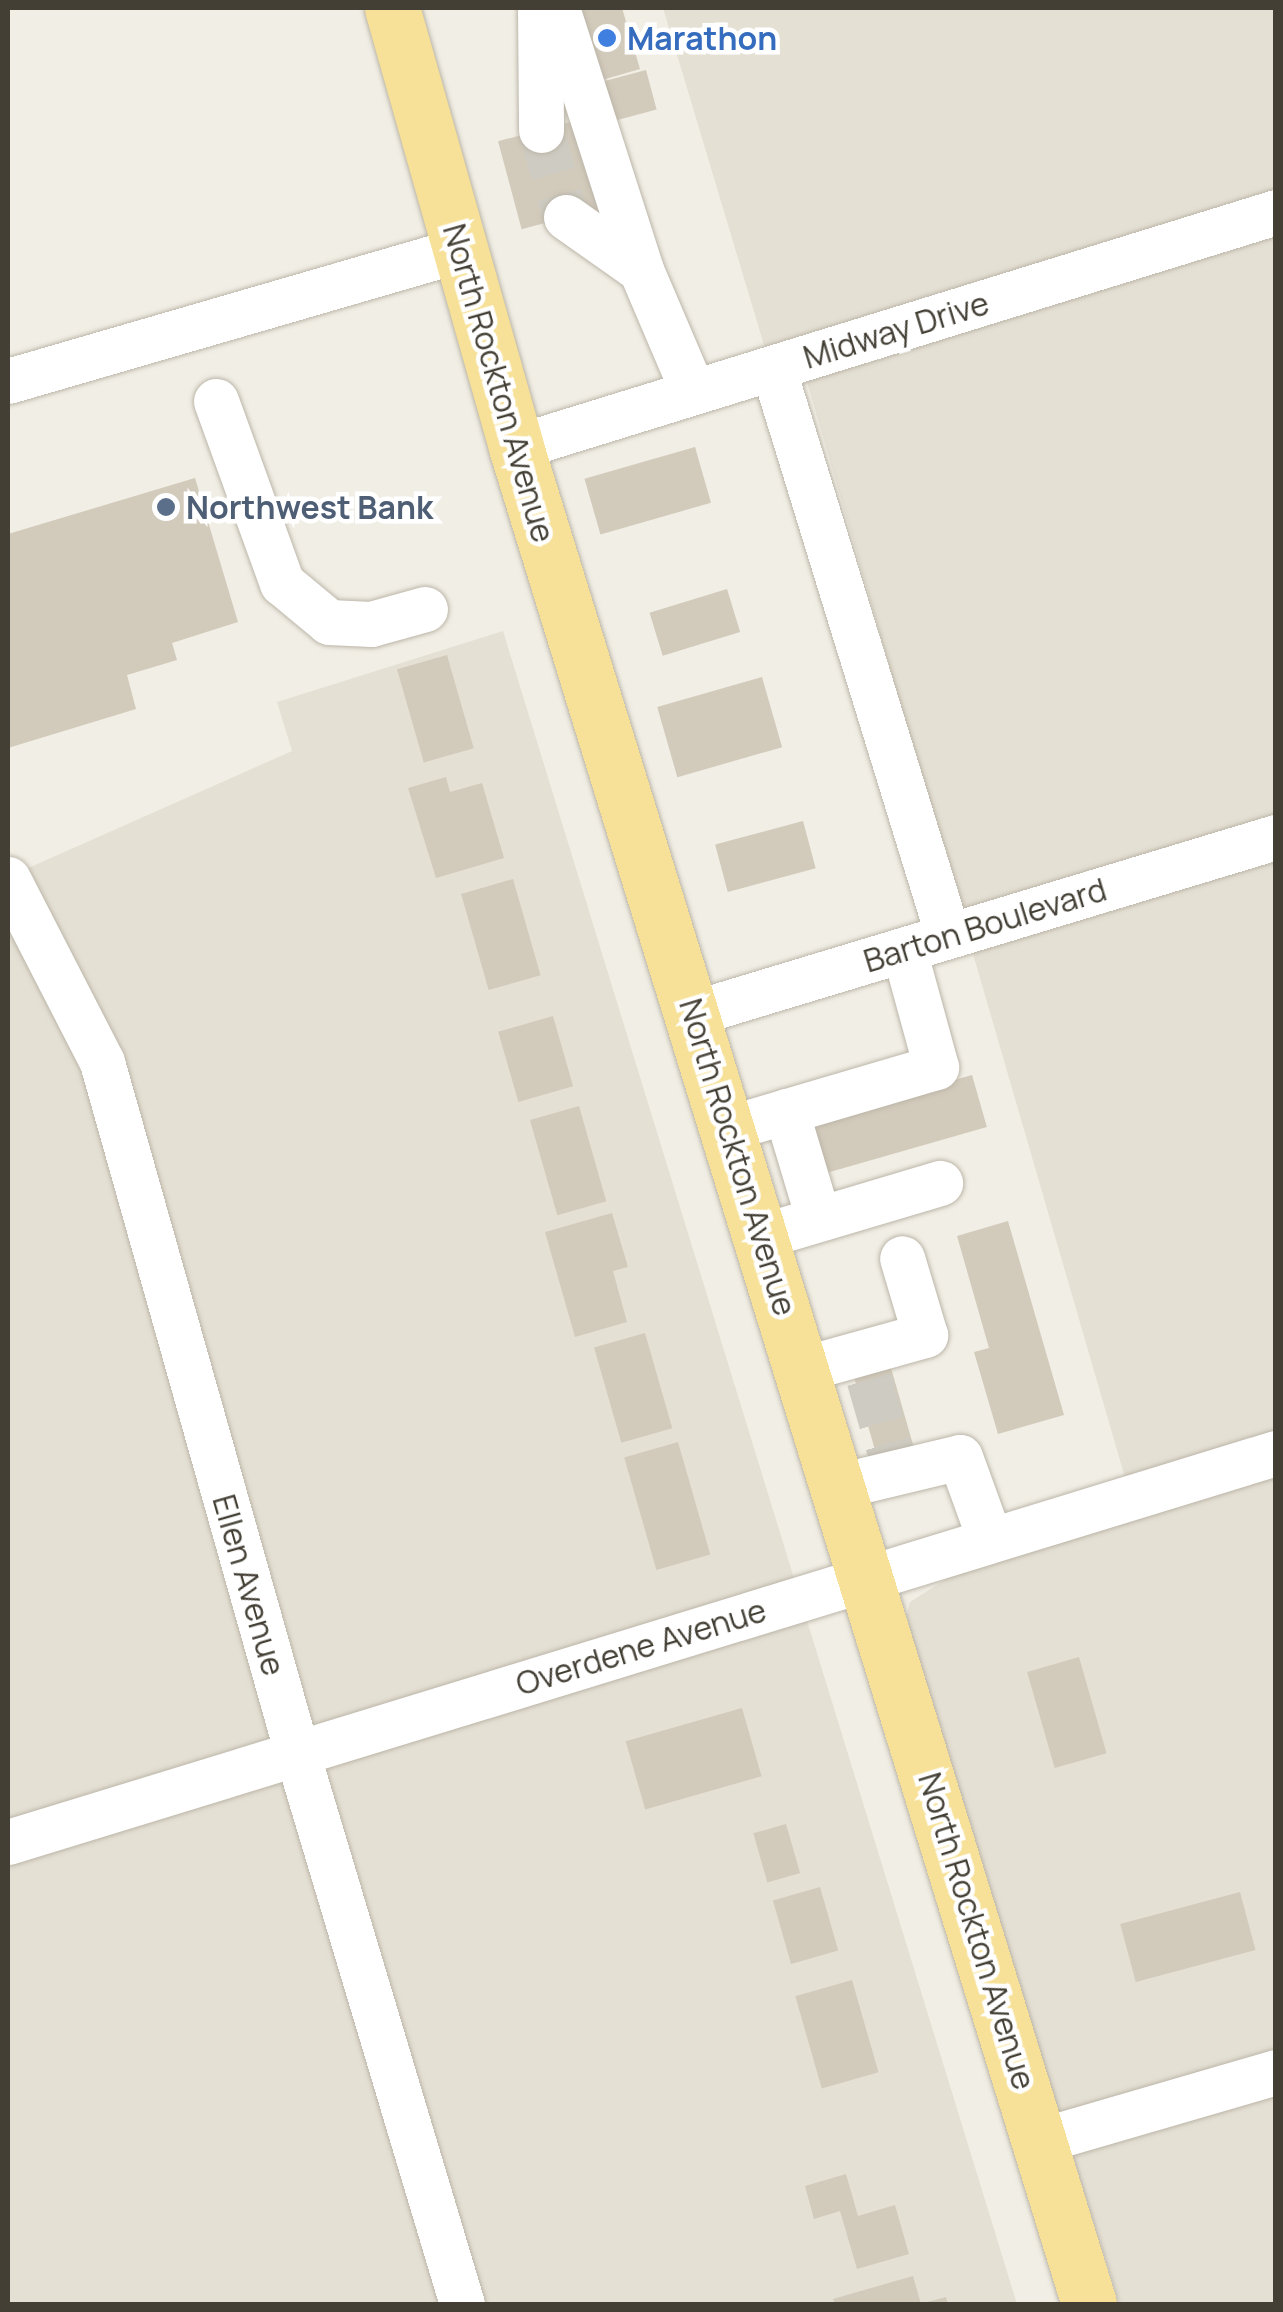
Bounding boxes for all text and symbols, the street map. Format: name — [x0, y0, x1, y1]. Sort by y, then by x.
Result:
place label: Marathon — [627, 19, 777, 57]
marker: Marathon — [596, 27, 618, 49]
street label: North Rockton Avenue — [435, 219, 563, 547]
street label: Midway Drive — [799, 284, 993, 376]
place label: Northwest Bank — [186, 488, 433, 526]
marker: Northwest Bank — [155, 496, 177, 518]
street label: Barton Boulevard — [859, 870, 1111, 980]
street label: North Rockton Avenue — [671, 994, 805, 1320]
street label: Ellen Avenue — [205, 1490, 293, 1680]
street label: Overdene Avenue — [511, 1591, 771, 1703]
street label: North Rockton Avenue — [910, 1768, 1044, 2094]

